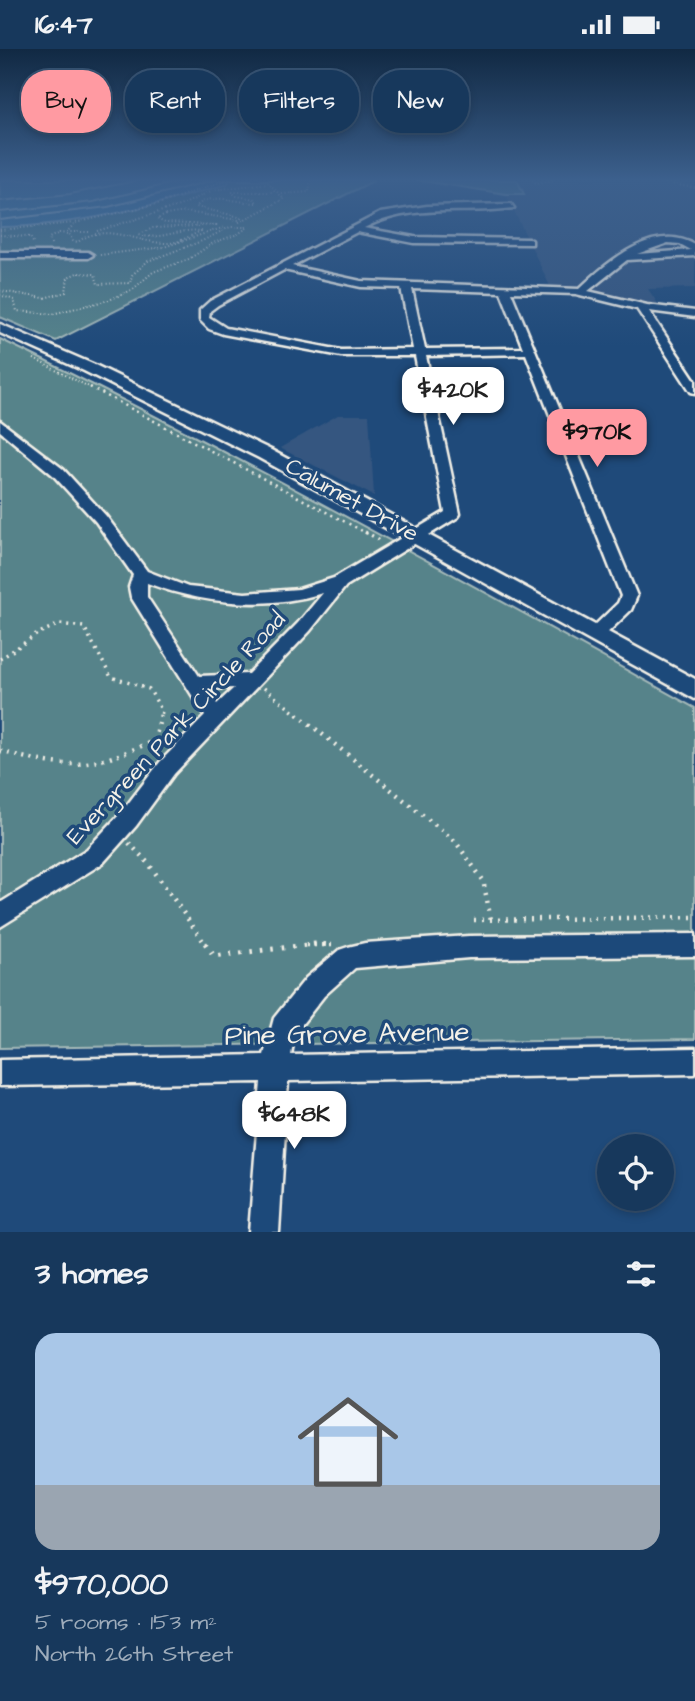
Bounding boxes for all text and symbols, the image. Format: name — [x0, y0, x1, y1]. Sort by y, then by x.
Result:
text: 16:47 — [35, 7, 93, 43]
chip: Buy — [21, 70, 111, 133]
chip: Rent — [125, 70, 225, 133]
chip: Filters — [239, 70, 359, 133]
chip: New — [373, 70, 469, 133]
pin: $420K — [404, 367, 502, 427]
text: $420K — [418, 374, 488, 406]
pin: $970K — [548, 409, 646, 469]
text: $970K — [563, 416, 631, 448]
street label: Calumet Drive — [280, 450, 424, 550]
street label: Evergreen Park Circle Road — [59, 604, 294, 852]
street label: Pine Grove Avenue — [224, 1012, 470, 1056]
pin: $648K — [245, 1091, 343, 1151]
text: $648K — [258, 1098, 330, 1130]
map controls — [597, 1134, 674, 1211]
button: locate — [597, 1134, 674, 1211]
text: 3 homes — [35, 1253, 149, 1295]
icon: filters — [622, 1255, 660, 1293]
icon: home — [285, 1379, 411, 1505]
text: $970,000 — [35, 1564, 168, 1606]
text: 5 rooms · 153 m² — [35, 1606, 217, 1638]
text: North 26th Street — [35, 1638, 233, 1670]

